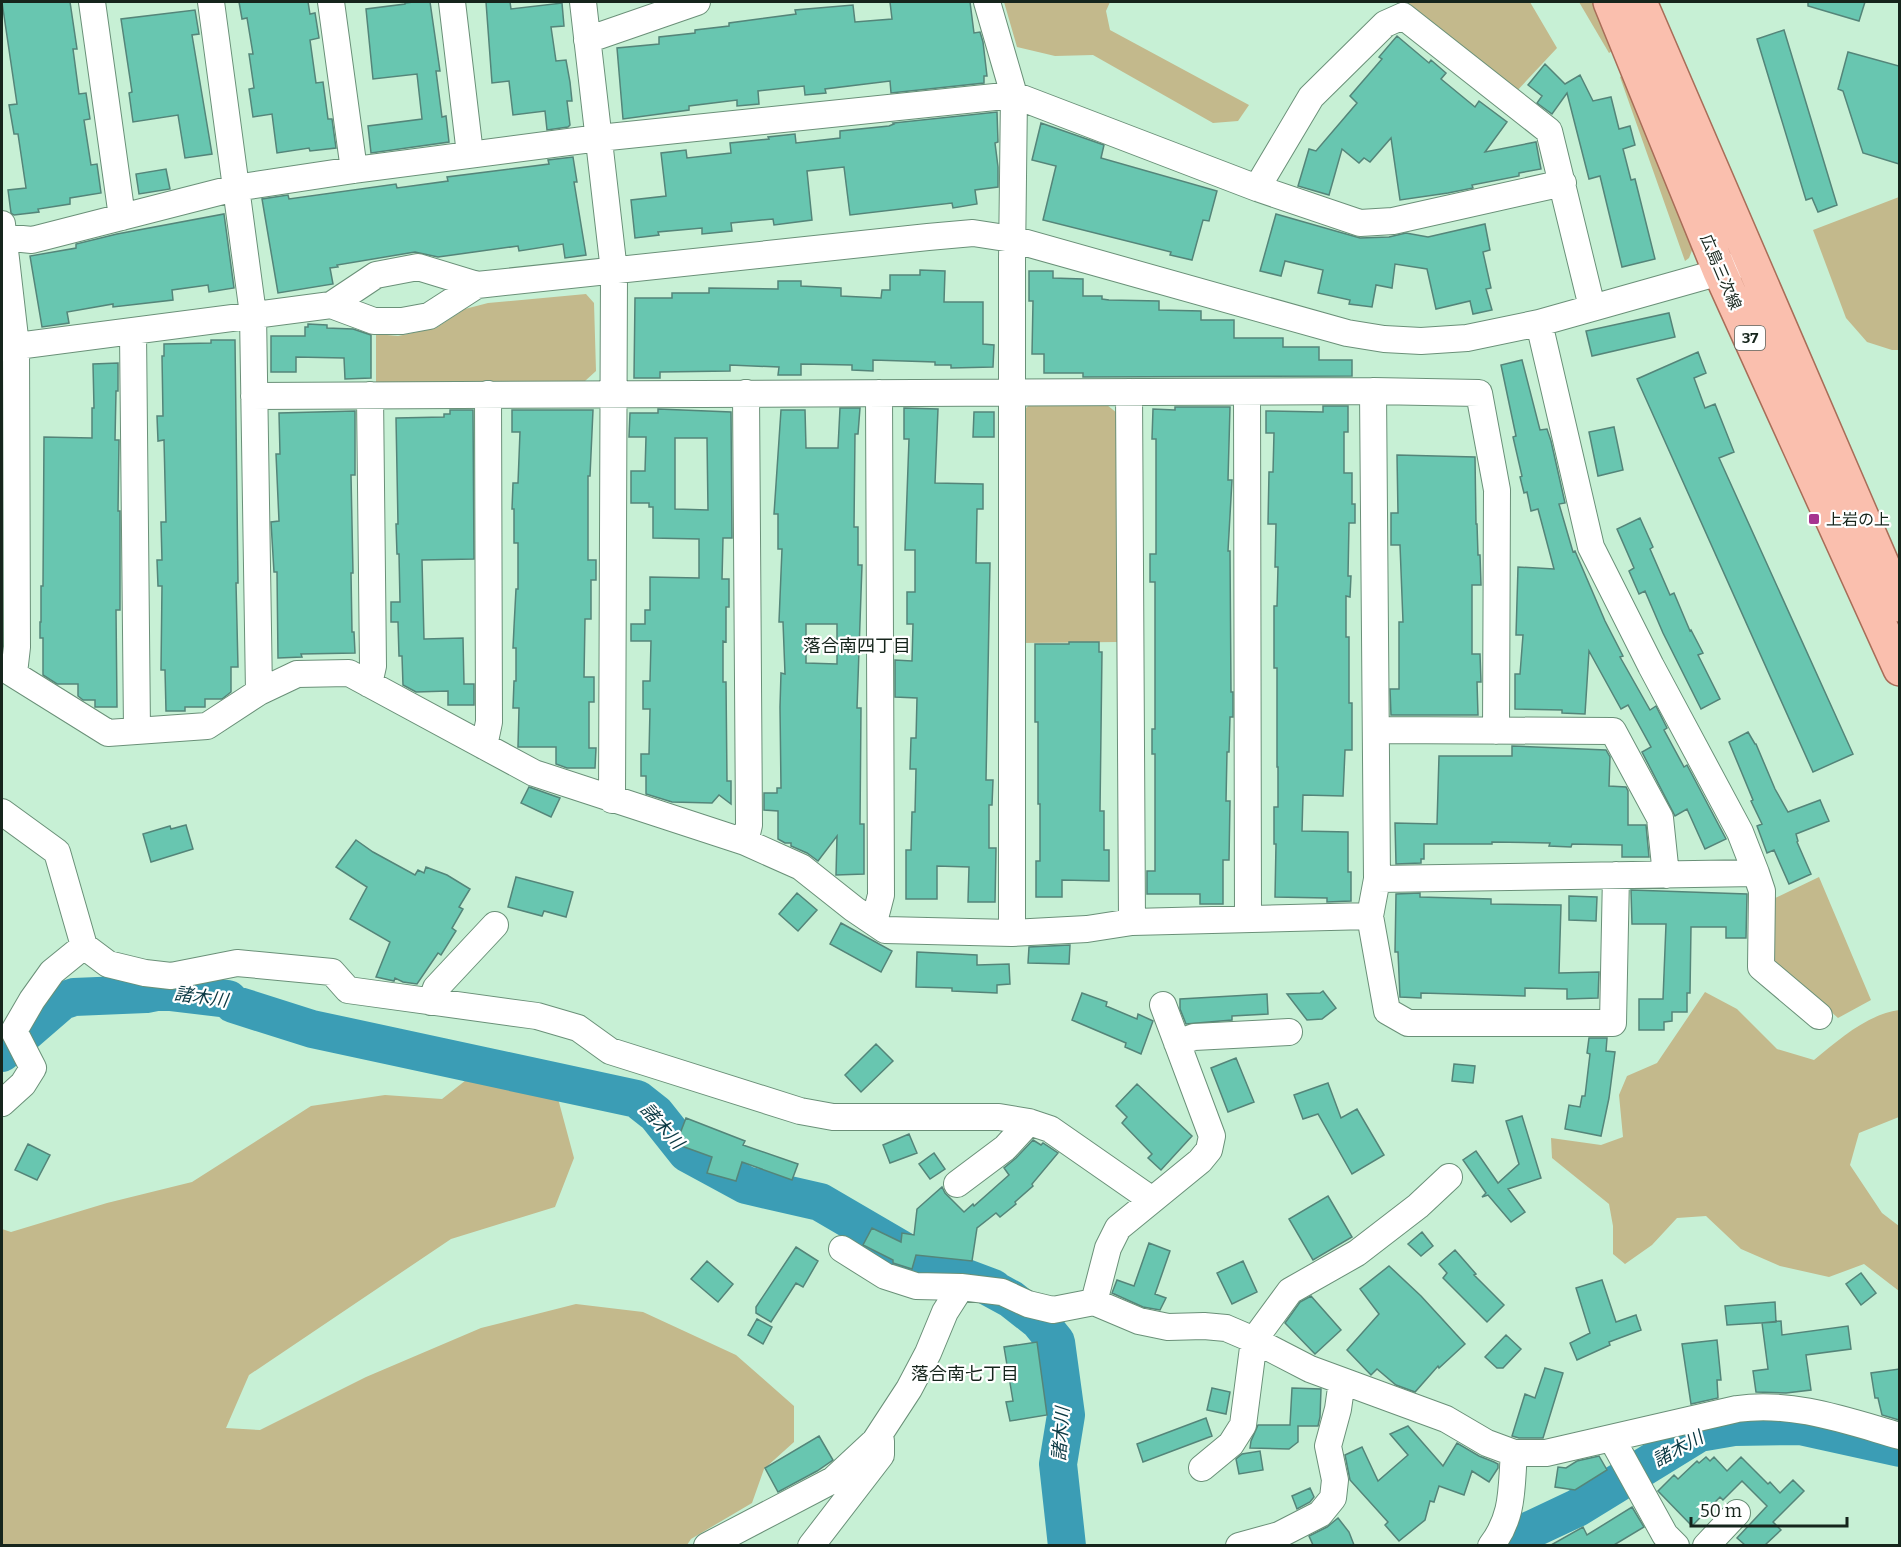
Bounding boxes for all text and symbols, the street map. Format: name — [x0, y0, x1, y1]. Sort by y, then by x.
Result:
street label: 広島三次線 — [1697, 231, 1745, 313]
road number: 37 — [1735, 326, 1765, 350]
place label: 上岩の上 — [1826, 510, 1890, 529]
marker: 上岩の上 — [1807, 512, 1821, 526]
district label: 落合南四丁目 — [803, 635, 911, 657]
water label: 諸木川 — [173, 982, 231, 1012]
water label: 諸木川 — [636, 1099, 690, 1155]
district label: 落合南七丁目 — [911, 1363, 1019, 1385]
water label: 諸木川 — [1048, 1404, 1074, 1462]
water label: 諸木川 — [1649, 1425, 1709, 1472]
scale bar — [1691, 1490, 1847, 1528]
text: 50 m — [1700, 1500, 1742, 1522]

